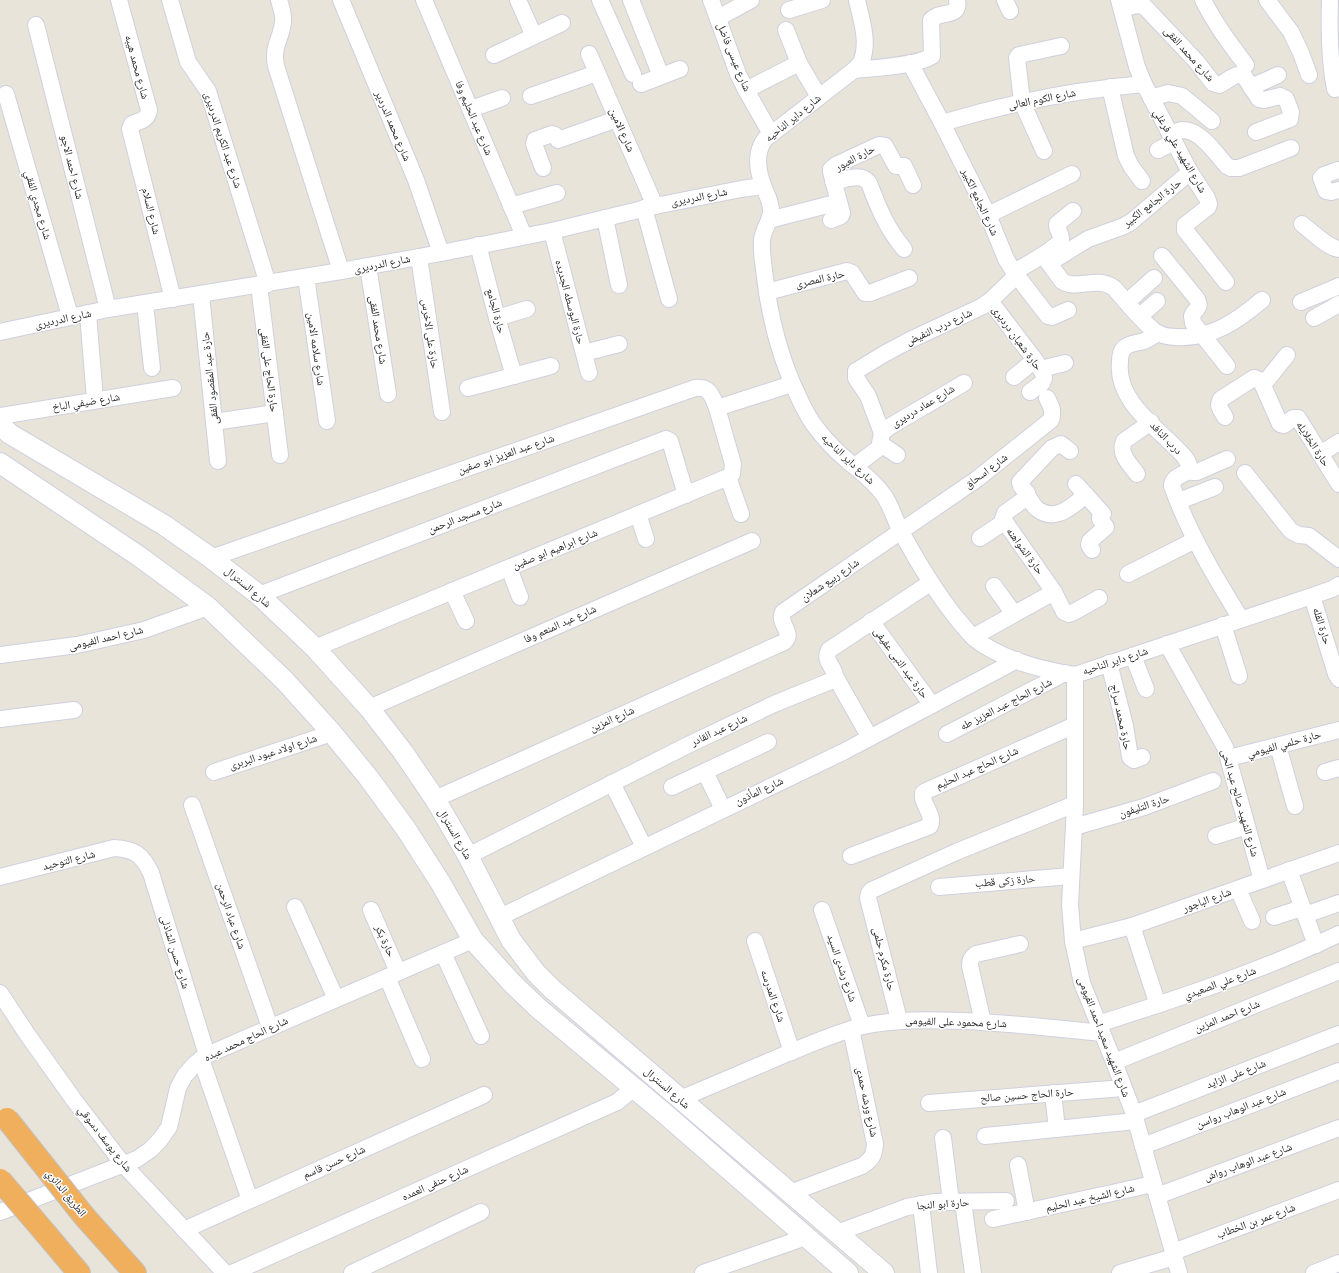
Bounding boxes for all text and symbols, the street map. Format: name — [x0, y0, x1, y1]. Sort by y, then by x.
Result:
street label: شارع عيسى فاضل — [714, 21, 754, 93]
street label: شارع محمد الفقى — [1161, 24, 1217, 84]
street label: شارع محمد هيبه — [122, 34, 152, 100]
street label: شارع عبد الحليم وفا — [452, 79, 496, 158]
street label: شارع الكوم العالى — [1007, 86, 1077, 112]
street label: شارع محمد الدردير — [372, 88, 414, 163]
street label: شارع عبد الكريم الدرديرى — [200, 90, 245, 190]
street label: شارع داير الناحيه — [762, 91, 824, 145]
street label: شارع الامين — [606, 106, 638, 154]
street label: شارع الشهيد علي فرغلي — [1149, 107, 1209, 196]
street label: شارع احمد الاجو — [58, 134, 86, 200]
street label: حارة العبور — [832, 142, 877, 174]
street label: شارع الجامع الكبير — [958, 165, 1001, 238]
street label: شارع مجدي الفقي — [20, 169, 54, 242]
street label: حارة الجامع الكبير — [1119, 176, 1184, 230]
street label: شارع الدرديرى — [670, 185, 728, 209]
street label: شارع السلام — [139, 186, 163, 236]
street label: شارع الدرديرى — [353, 252, 411, 276]
street label: حارة البوسطه الجديده — [552, 258, 588, 346]
street label: حارة المصرى — [794, 267, 846, 291]
street label: حارة الجامع — [484, 287, 508, 335]
street label: شارع محمد الفقى — [366, 295, 390, 365]
street label: حارة على الاخرس — [419, 298, 441, 370]
street label: حارة شعبان درديرى — [989, 303, 1045, 373]
street label: شارع درب النفيض — [904, 306, 974, 348]
street label: شارع الدرديرى — [34, 307, 92, 331]
street label: شارع سلامه الامين — [304, 312, 328, 386]
street label: حارة الحاج على الفقى — [257, 327, 281, 413]
street label: حارة عبد المقصود الفقى — [199, 331, 221, 425]
street label: شارع عماد درديرى — [889, 382, 957, 430]
street label: شارع ضيفي الباخ — [51, 390, 121, 416]
street label: درب النافد — [1147, 419, 1185, 457]
street label: حارة الخلايله — [1294, 419, 1332, 469]
street label: شارع عبد العزيز ابو صفين — [456, 431, 556, 477]
street label: شارع داير الناحيه — [819, 431, 877, 487]
street label: شارع اسحاق — [962, 451, 1010, 491]
street label: شارع مسجد الرحمن — [426, 496, 504, 536]
street label: حارة الشواهنه — [1004, 525, 1046, 577]
street label: شارع ابراهيم ابو صفين — [511, 526, 600, 573]
street label: شارع ربيع شعلان — [798, 556, 862, 604]
street label: شارع السنترال — [222, 564, 274, 610]
street label: شارع عبد المنعم وفا — [522, 602, 599, 647]
street label: حارة القله — [1310, 606, 1334, 646]
street label: شارع احمد الفيومى — [67, 623, 145, 653]
street label: حارة عبد النبى عفيفى — [871, 625, 931, 701]
street label: شارع داير الناحيه — [1081, 644, 1149, 678]
street label: شارع الحاج عبد العزيز طه — [958, 675, 1054, 733]
street label: حارة محمد سراج — [1108, 683, 1134, 751]
street label: شارع المزين — [588, 703, 636, 735]
street label: شارع عبد القادر — [688, 711, 749, 749]
street label: حارة حلمي الفيومي — [1245, 728, 1323, 762]
street label: شارع اولاد عبود البربرى — [227, 732, 319, 772]
street label: شارع الحاج عبد الحليم — [934, 744, 1021, 793]
street label: شارع الشهيد صالح عبد الحى — [1218, 748, 1262, 858]
street label: شارع المأذون — [732, 773, 785, 808]
street label: حارة التليفون — [1117, 792, 1171, 820]
street label: شارع السنترال — [435, 806, 475, 862]
street label: شارع التوحيد — [41, 847, 97, 873]
street label: حارة زكى قطب — [974, 872, 1036, 890]
street label: شارع عباد الرحمن — [214, 881, 248, 951]
street label: شارع الباجور — [1180, 885, 1233, 915]
street label: شارع حسن الشاذلى — [158, 914, 192, 990]
street label: حارة بكر — [372, 922, 398, 959]
street label: حارة مكرم حلمى — [870, 926, 898, 992]
street label: شارع رشدى السيد — [824, 932, 860, 1004]
street label: شارع علي الصعيدي — [1182, 964, 1258, 1004]
street label: شارع المدرسه — [758, 968, 788, 1024]
street label: شارع الشهيد سعيد احمد الفيومى — [1075, 975, 1133, 1099]
street label: شارع احمد المزين — [1192, 997, 1262, 1035]
street label: شارع الحاج محمد عبده — [202, 1014, 290, 1064]
street label: شارع محمود على الفيومى — [905, 1014, 1007, 1030]
street label: شارع على الزايد — [1204, 1057, 1268, 1091]
street label: شارع السنترال — [641, 1065, 693, 1111]
street label: شارع ورشه حمدى — [853, 1066, 881, 1138]
street label: حارة الحاج حسين صالح — [980, 1085, 1074, 1105]
street label: شارع عبد الوهاب رواسن — [1194, 1085, 1288, 1131]
street label: شارع يوسف دسوقي — [74, 1103, 135, 1176]
street label: شارع عبد الوهاب رواش — [1202, 1140, 1294, 1184]
street label: شارع حسن قاسم — [301, 1142, 368, 1183]
street label: شارع حنفى العمده — [400, 1162, 470, 1204]
street label: الطريق الدائري — [42, 1167, 89, 1220]
street label: شارع الشيخ عبد الحليم — [1044, 1181, 1136, 1216]
street label: حارة ابو النجا — [916, 1196, 970, 1212]
street label: شارع عمر بن الخطاب — [1215, 1201, 1297, 1241]

